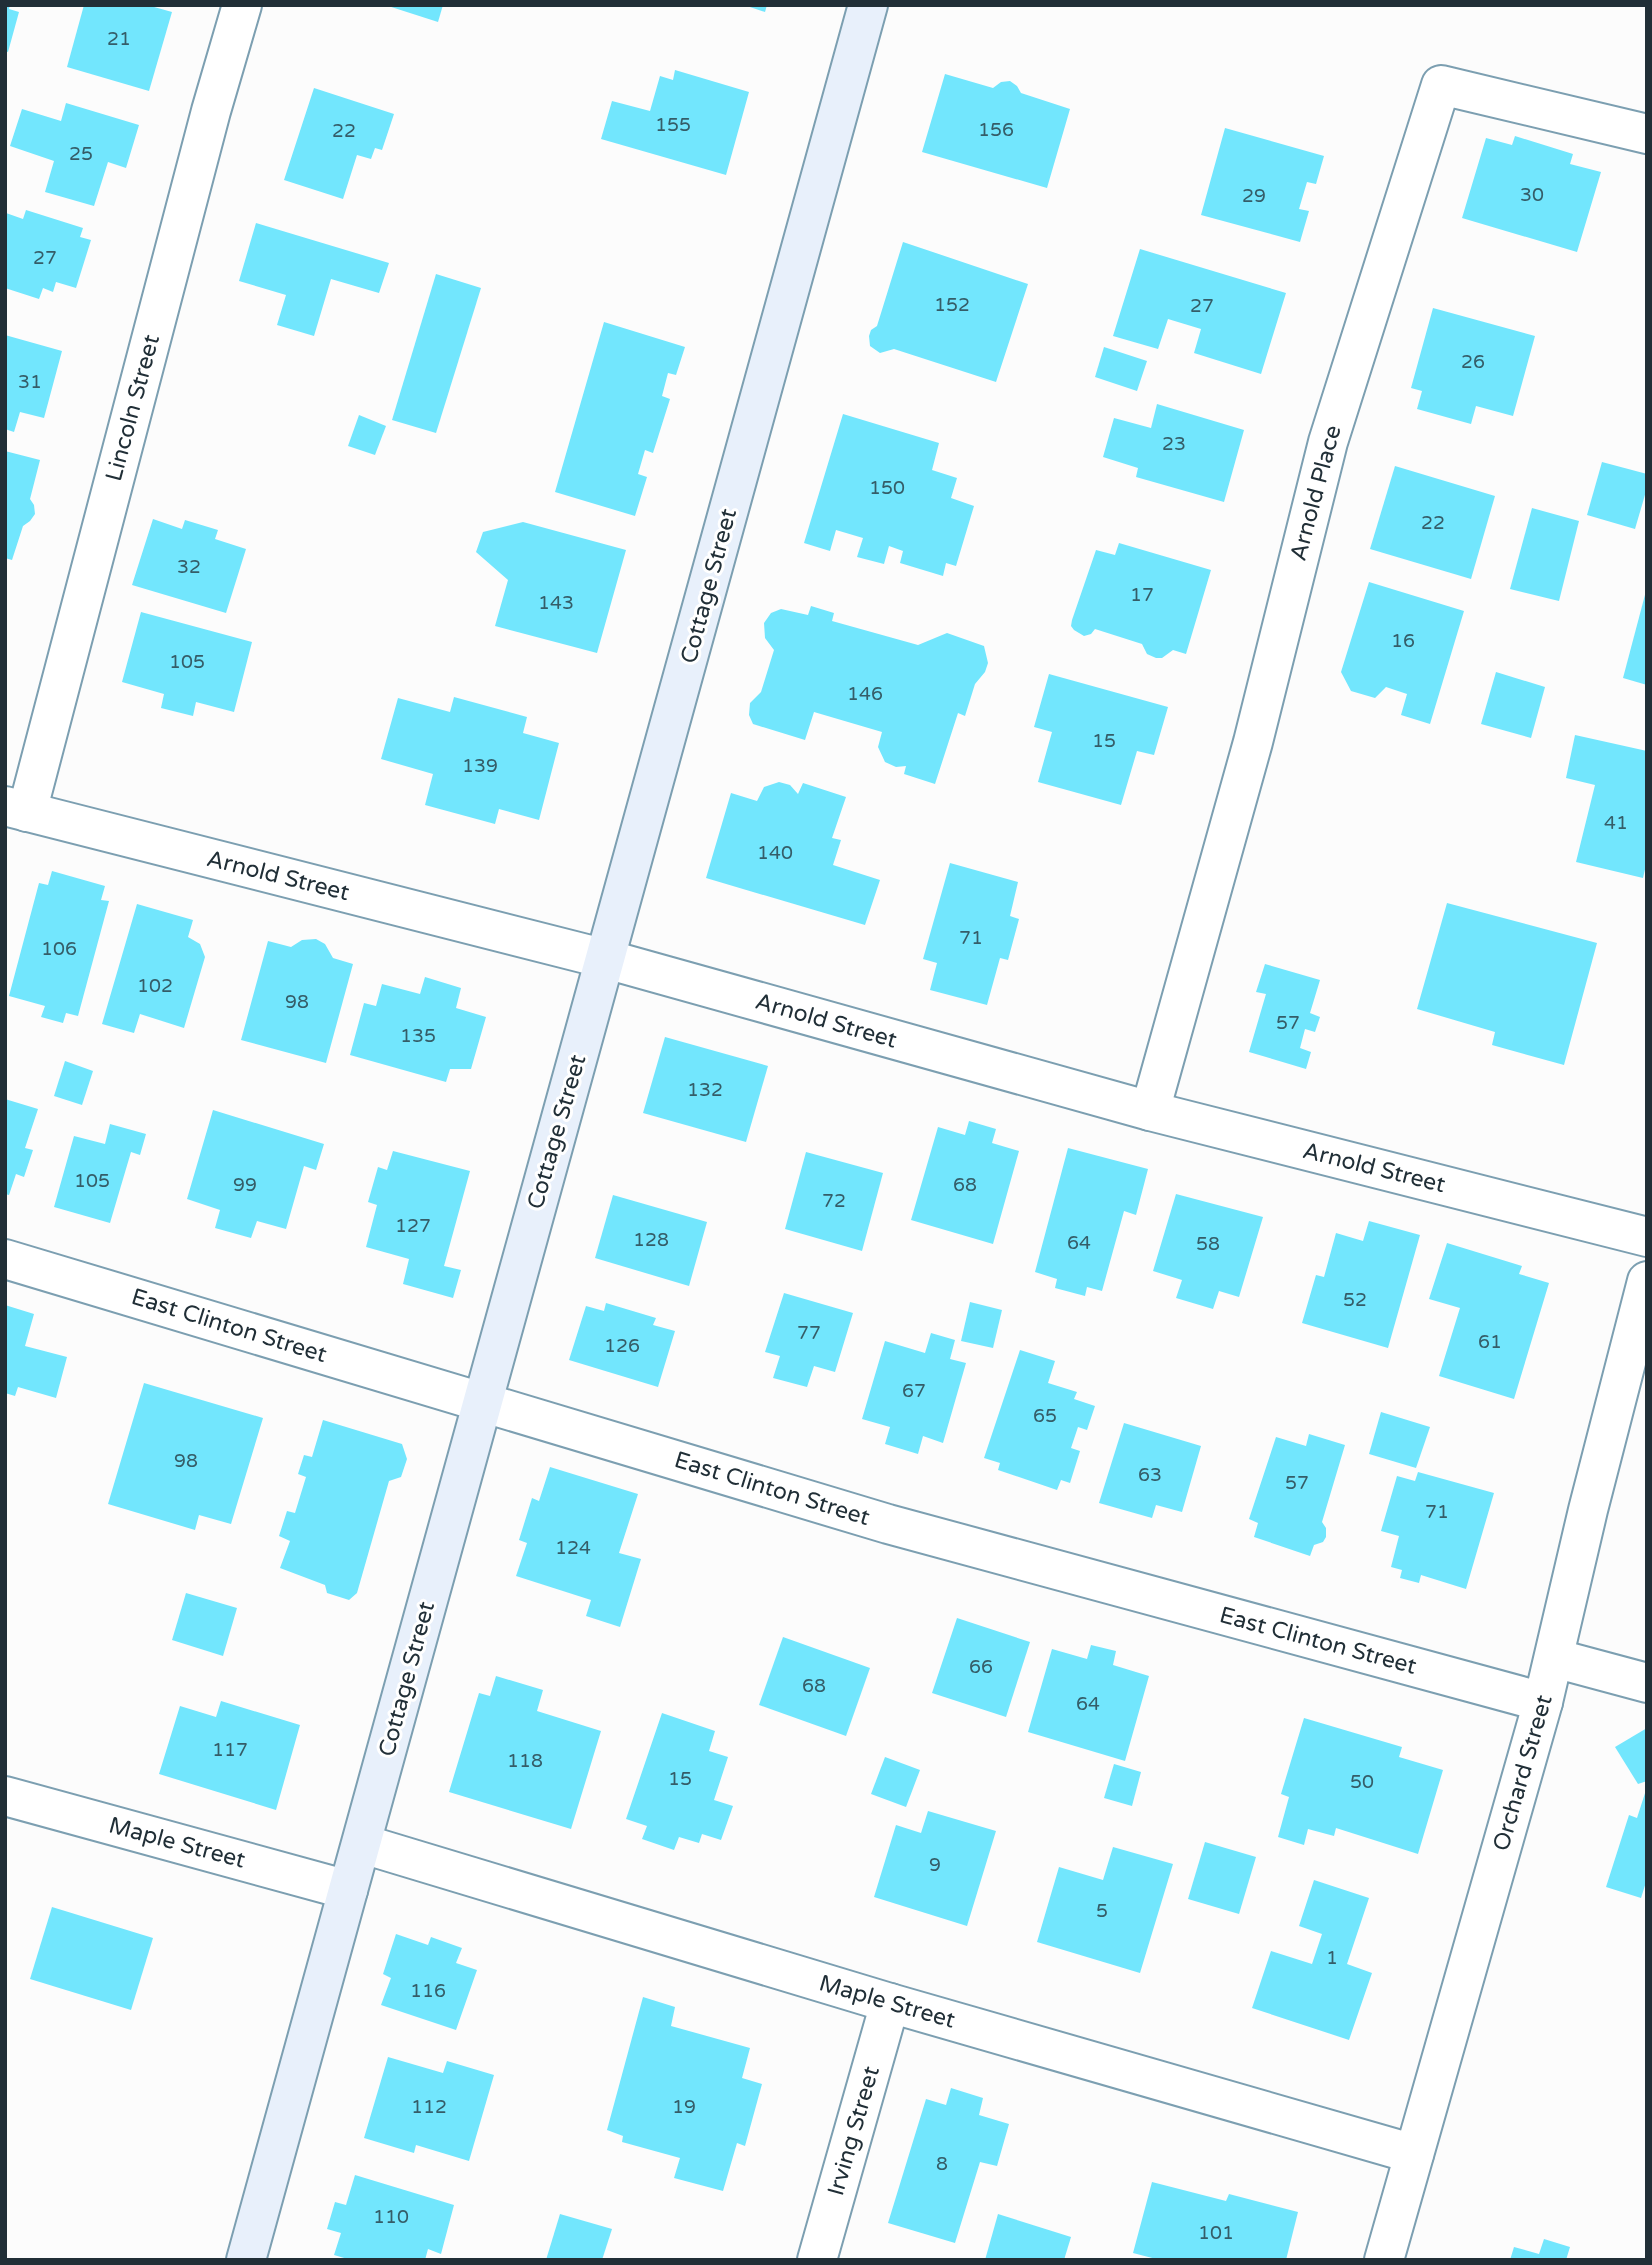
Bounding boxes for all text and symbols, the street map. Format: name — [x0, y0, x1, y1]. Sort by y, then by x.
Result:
house number: 21 — [107, 28, 131, 50]
house number: 155 — [655, 114, 691, 136]
house number: 156 — [978, 119, 1014, 141]
house number: 22 — [332, 120, 356, 142]
house number: 25 — [69, 143, 93, 165]
house number: 30 — [1520, 184, 1544, 206]
house number: 29 — [1242, 185, 1266, 207]
house number: 27 — [33, 247, 57, 269]
house number: 152 — [934, 294, 970, 316]
house number: 27 — [1190, 295, 1214, 317]
street label: Lincoln Street — [100, 331, 166, 484]
house number: 26 — [1461, 351, 1485, 373]
house number: 31 — [18, 371, 42, 393]
street label: Arnold Place — [1284, 422, 1348, 564]
house number: 23 — [1162, 433, 1186, 455]
house number: 150 — [869, 477, 905, 499]
street label: Cottage Street — [675, 505, 743, 667]
house number: 22 — [1421, 512, 1445, 534]
house number: 32 — [177, 556, 201, 578]
house number: 17 — [1130, 584, 1154, 606]
house number: 143 — [538, 592, 574, 614]
house number: 16 — [1391, 630, 1415, 652]
house number: 105 — [169, 651, 205, 673]
house number: 146 — [847, 683, 883, 705]
house number: 15 — [1092, 730, 1116, 752]
house number: 139 — [462, 755, 498, 777]
house number: 41 — [1604, 812, 1628, 834]
house number: 140 — [757, 842, 793, 864]
street label: Arnold Street — [204, 845, 352, 907]
house number: 71 — [959, 927, 983, 949]
house number: 106 — [41, 938, 77, 960]
house number: 102 — [137, 975, 173, 997]
street label: Arnold Street — [752, 987, 900, 1055]
house number: 98 — [285, 991, 309, 1013]
house number: 57 — [1276, 1012, 1300, 1034]
house number: 135 — [400, 1025, 436, 1047]
street label: Cottage Street — [522, 1051, 592, 1212]
house number: 132 — [687, 1079, 723, 1101]
street label: Arnold Street — [1300, 1137, 1448, 1199]
house number: 105 — [74, 1170, 110, 1192]
house number: 99 — [233, 1174, 257, 1196]
house number: 68 — [953, 1174, 977, 1196]
house number: 72 — [822, 1190, 846, 1212]
house number: 127 — [395, 1215, 431, 1237]
house number: 128 — [633, 1229, 669, 1251]
house number: 64 — [1067, 1232, 1091, 1254]
house number: 58 — [1196, 1233, 1220, 1255]
street label: East Clinton Street — [128, 1283, 330, 1369]
house number: 52 — [1343, 1289, 1367, 1311]
house number: 77 — [797, 1322, 821, 1344]
house number: 61 — [1478, 1331, 1502, 1353]
house number: 126 — [604, 1335, 640, 1357]
house number: 67 — [902, 1380, 926, 1402]
house number: 65 — [1033, 1405, 1057, 1427]
street label: East Clinton Street — [671, 1446, 873, 1532]
house number: 98 — [174, 1450, 198, 1472]
house number: 63 — [1138, 1464, 1162, 1486]
house number: 57 — [1285, 1472, 1309, 1494]
house number: 71 — [1425, 1501, 1449, 1523]
house number: 124 — [555, 1537, 591, 1559]
street label: Cottage Street — [373, 1598, 441, 1760]
street label: East Clinton Street — [1217, 1601, 1420, 1681]
house number: 66 — [969, 1656, 993, 1678]
house number: 68 — [802, 1675, 826, 1697]
street label: Orchard Street — [1487, 1692, 1559, 1854]
house number: 64 — [1076, 1693, 1100, 1715]
house number: 117 — [212, 1739, 248, 1761]
house number: 118 — [507, 1750, 543, 1772]
house number: 15 — [668, 1768, 692, 1790]
house number: 50 — [1350, 1771, 1374, 1793]
street label: Maple Street — [106, 1811, 248, 1875]
house number: 9 — [929, 1854, 941, 1876]
house number: 5 — [1096, 1900, 1108, 1922]
house number: 1 — [1326, 1947, 1338, 1969]
street label: Maple Street — [816, 1969, 958, 2035]
house number: 116 — [410, 1980, 446, 2002]
street label: Irving Street — [822, 2063, 886, 2199]
house number: 112 — [411, 2096, 447, 2118]
house number: 19 — [672, 2096, 696, 2118]
house number: 8 — [936, 2153, 948, 2175]
house number: 110 — [373, 2206, 409, 2228]
house number: 101 — [1198, 2222, 1234, 2244]

